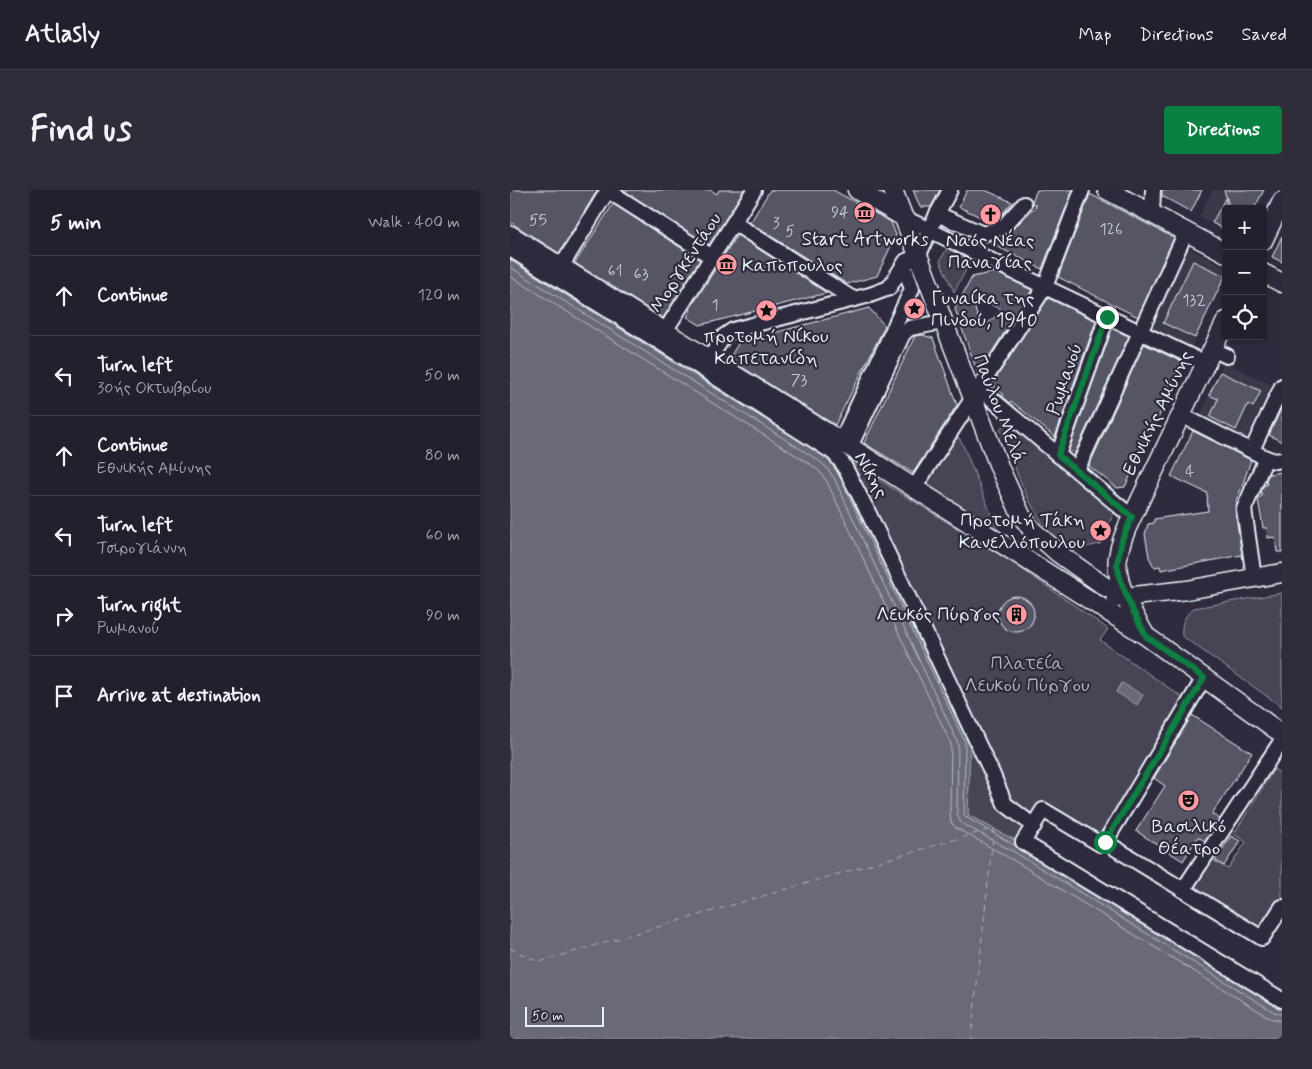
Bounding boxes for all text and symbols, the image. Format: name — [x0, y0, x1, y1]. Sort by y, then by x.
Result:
text: Atlasly — [25, 19, 100, 50]
text: Map — [1079, 23, 1112, 47]
text: Directions — [1140, 23, 1214, 47]
text: Saved — [1242, 23, 1287, 47]
button: Directions — [1164, 106, 1282, 154]
text: Find us — [30, 107, 132, 153]
museum icon: Start Artworks — [853, 201, 877, 225]
house number: 94 — [831, 202, 849, 223]
church icon: Ναός Νέας Παναγίας — [978, 202, 1002, 226]
map controls — [1222, 205, 1267, 340]
button: + — [1222, 205, 1267, 250]
street label: Μοργκεντάου — [644, 208, 728, 318]
text: 5 min — [50, 209, 102, 237]
house number: 55 — [529, 210, 547, 231]
text: Walk · 400 m — [368, 212, 460, 233]
house number: 3 — [772, 213, 780, 234]
house number: 126 — [1099, 219, 1123, 240]
house number: 5 — [785, 221, 795, 242]
place label: Start Artworks — [801, 227, 929, 252]
place label: Ναός Νέας Παναγίας — [946, 228, 1034, 275]
button: − — [1222, 250, 1267, 295]
museum icon: Καποπουλος — [714, 253, 738, 277]
place label: Καποπουλος — [742, 253, 843, 278]
house number: 61 — [607, 261, 623, 282]
house number: 63 — [634, 264, 649, 285]
icon: ahead — [50, 282, 78, 310]
text: Continue — [97, 283, 168, 308]
text: 120 m — [418, 285, 460, 306]
place label: Γυναίκα της Πινδού, 1940 — [931, 286, 1038, 333]
house number: 132 — [1182, 290, 1206, 311]
house number: 1 — [711, 295, 719, 316]
button: locate — [1222, 295, 1267, 340]
place icon: Γυναίκα της Πινδού, 1940 — [903, 297, 927, 321]
place icon: προτομή Νίκου Καπετανίδη — [754, 298, 778, 322]
route end — [1096, 306, 1119, 329]
place label: προτομή Νίκου Καπετανίδη — [703, 324, 829, 371]
street label: Ρωμανού — [1041, 340, 1089, 418]
street label: Εθνικής Αμύνης — [1117, 346, 1199, 480]
street label: Παύλου Μελά — [967, 351, 1031, 467]
text: Turn left — [97, 353, 173, 378]
icon: left — [50, 362, 78, 390]
text: 50 m — [424, 365, 460, 386]
house number: 73 — [791, 370, 807, 391]
text: 30ής Οκτωβρίου — [97, 378, 212, 399]
text: Continue — [97, 433, 168, 458]
icon: ahead — [50, 442, 78, 470]
text: 80 m — [425, 445, 460, 466]
street label: Νίκης — [848, 447, 894, 503]
text: Εθνικής Αμύνης — [97, 458, 212, 479]
house number: 4 — [1185, 461, 1195, 482]
place label: Προτομή Τάκη Κανελλόπουλου — [959, 508, 1085, 555]
text: Turn left — [97, 513, 173, 538]
place icon: Προτομή Τάκη Κανελλόπουλου — [1089, 519, 1113, 543]
icon: left — [50, 522, 78, 550]
text: 60 m — [426, 525, 460, 546]
text: Τσιρογιάννη — [97, 538, 187, 559]
text: Turn right — [97, 593, 181, 618]
icon: right — [50, 602, 78, 630]
place label: Λευκός Πύργος — [876, 602, 1000, 627]
building icon: Λευκός Πύργος — [1004, 602, 1028, 626]
text: 90 m — [426, 605, 460, 626]
text: Ρωμανού — [97, 618, 160, 639]
park label: Πλατεία Λευκού Πύργου — [964, 651, 1090, 698]
icon: arrive — [50, 682, 78, 710]
text: Arrive at destination — [97, 683, 261, 708]
theatre icon: Βασιλικό Θέατρο — [1177, 788, 1201, 812]
place label: Βασιλικό Θέατρο — [1152, 814, 1226, 861]
route start — [1094, 831, 1117, 854]
scale bar — [525, 1004, 604, 1027]
text: 50 m — [532, 1007, 563, 1025]

